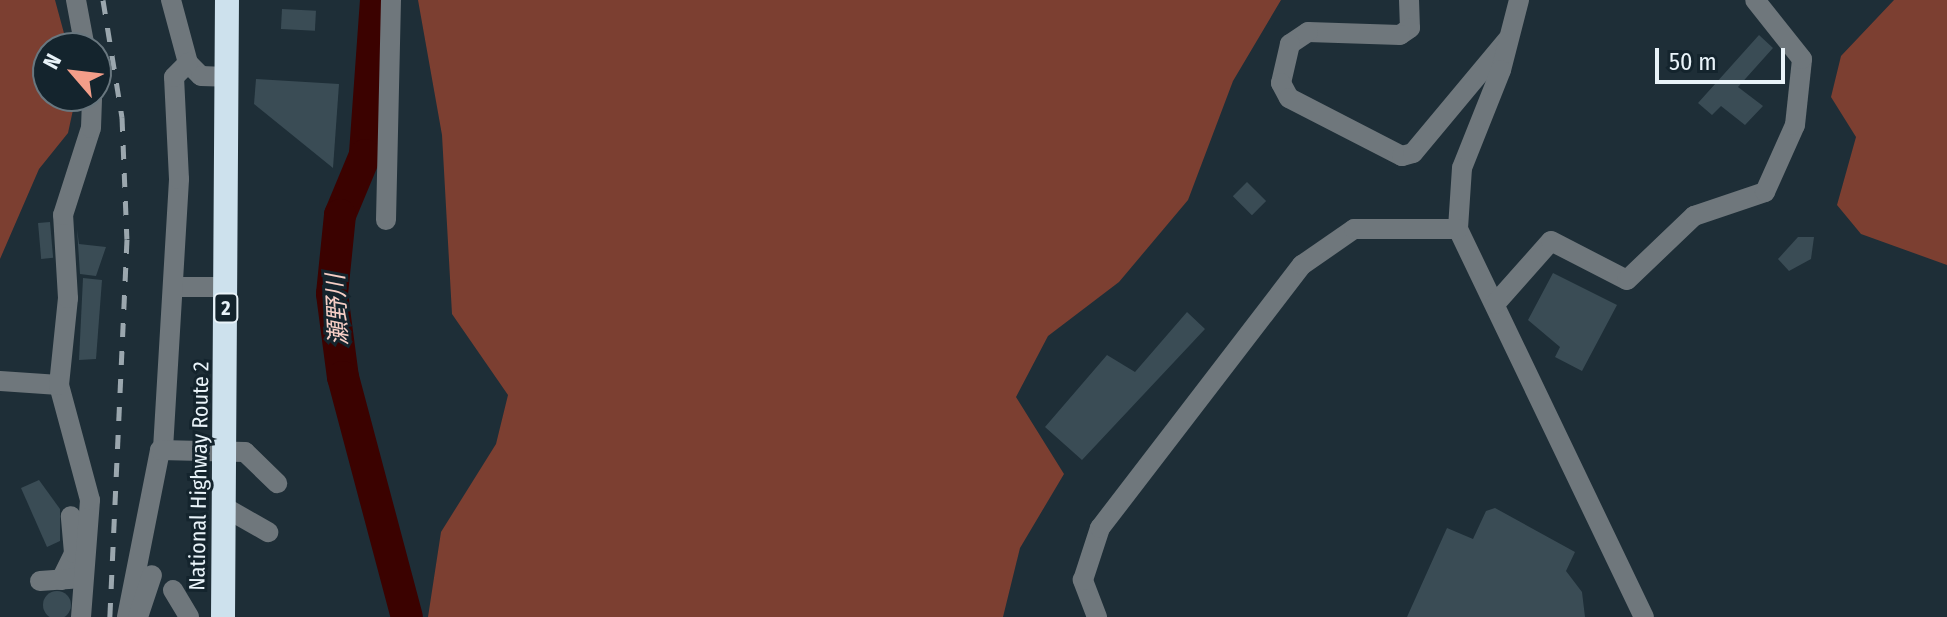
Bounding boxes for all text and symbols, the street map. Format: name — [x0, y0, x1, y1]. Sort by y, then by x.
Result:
north arrow — [32, 32, 112, 112]
scale bar — [1659, 32, 1789, 82]
text: 50 m — [1669, 48, 1717, 76]
text: N — [37, 49, 67, 74]
water label: 瀬野川 — [322, 273, 354, 347]
road number: 2 — [212, 292, 240, 324]
street label: National Highway Route 2 — [184, 361, 214, 591]

